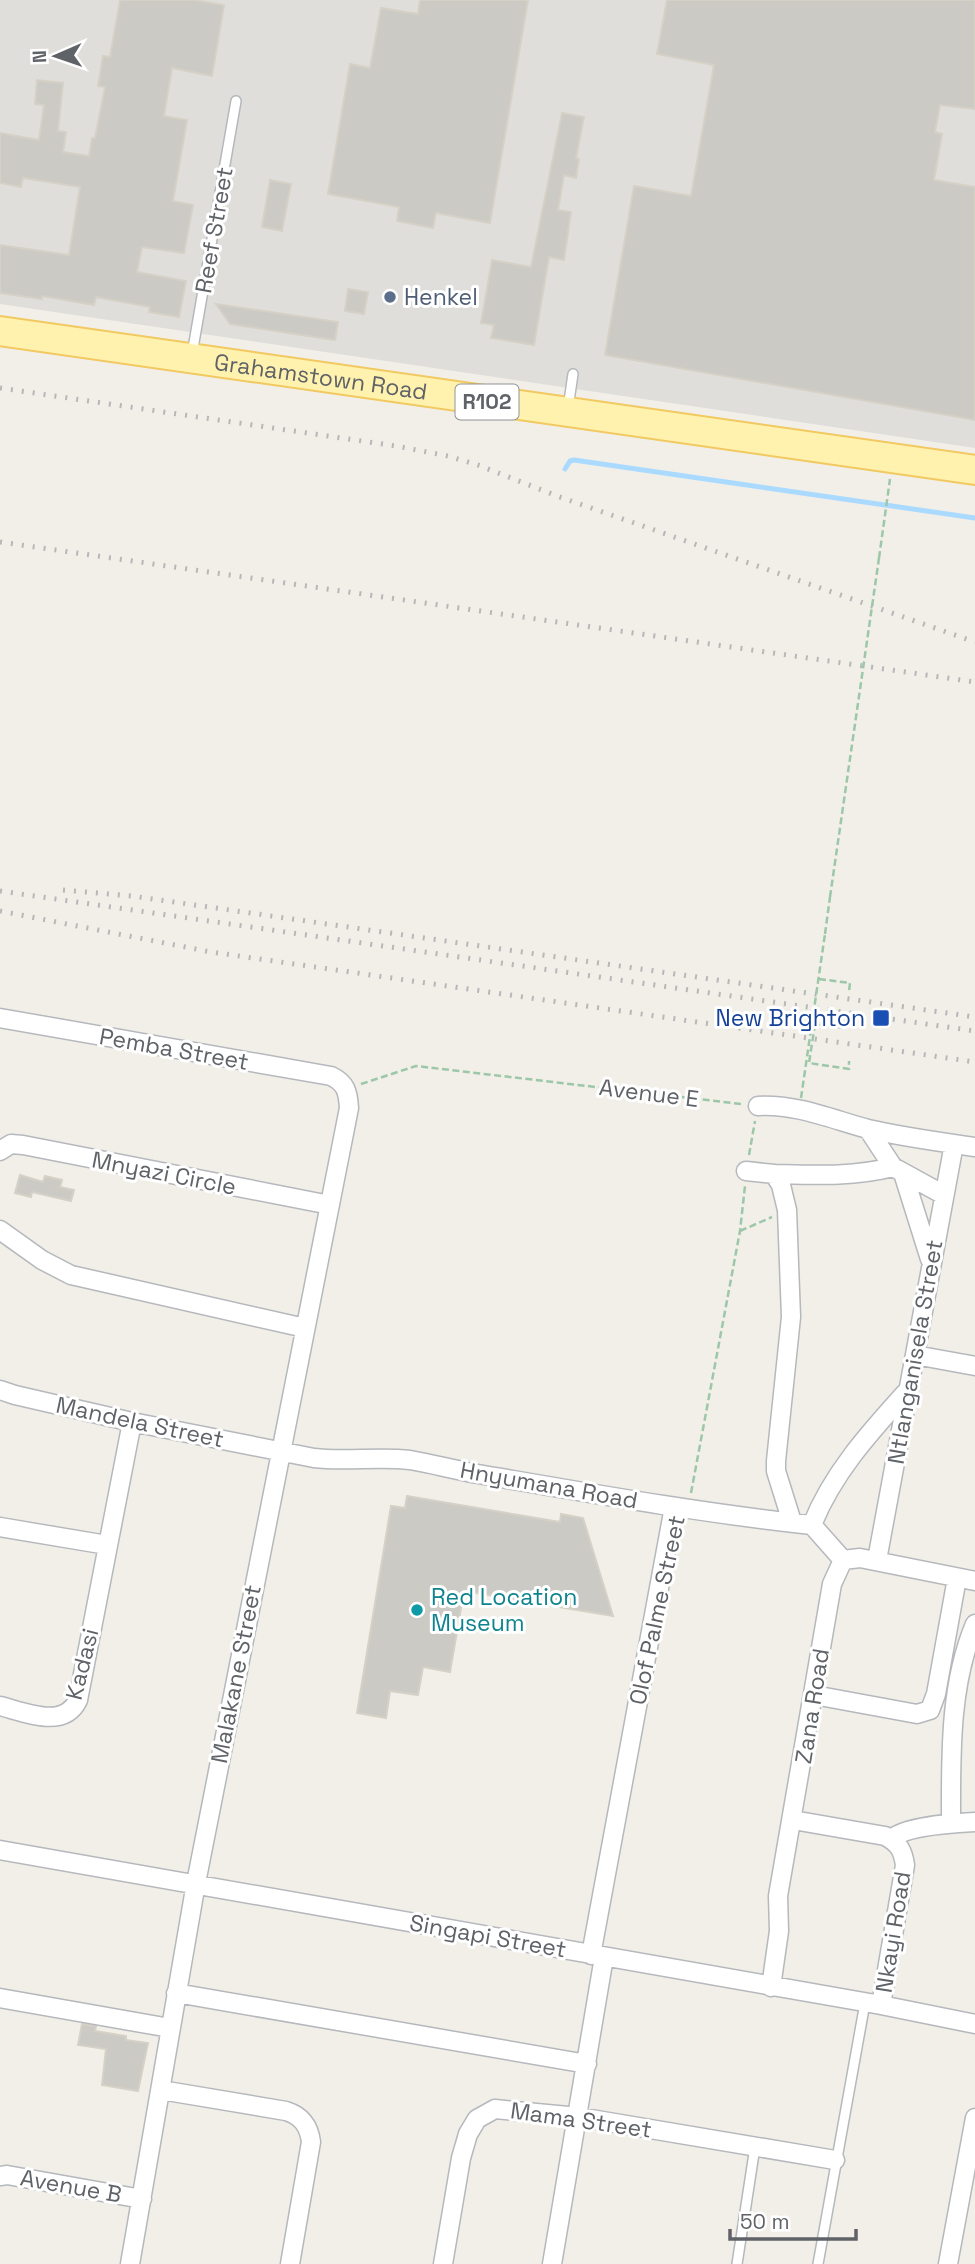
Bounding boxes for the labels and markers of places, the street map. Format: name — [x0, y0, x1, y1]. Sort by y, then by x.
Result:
place label: Henkel — [404, 282, 478, 312]
marker: Henkel — [382, 289, 398, 305]
place label: New Brighton — [715, 1003, 865, 1033]
marker: New Brighton — [871, 1008, 891, 1028]
place label: Red Location Museum — [431, 1582, 577, 1638]
marker: Red Location Museum — [409, 1602, 425, 1618]

